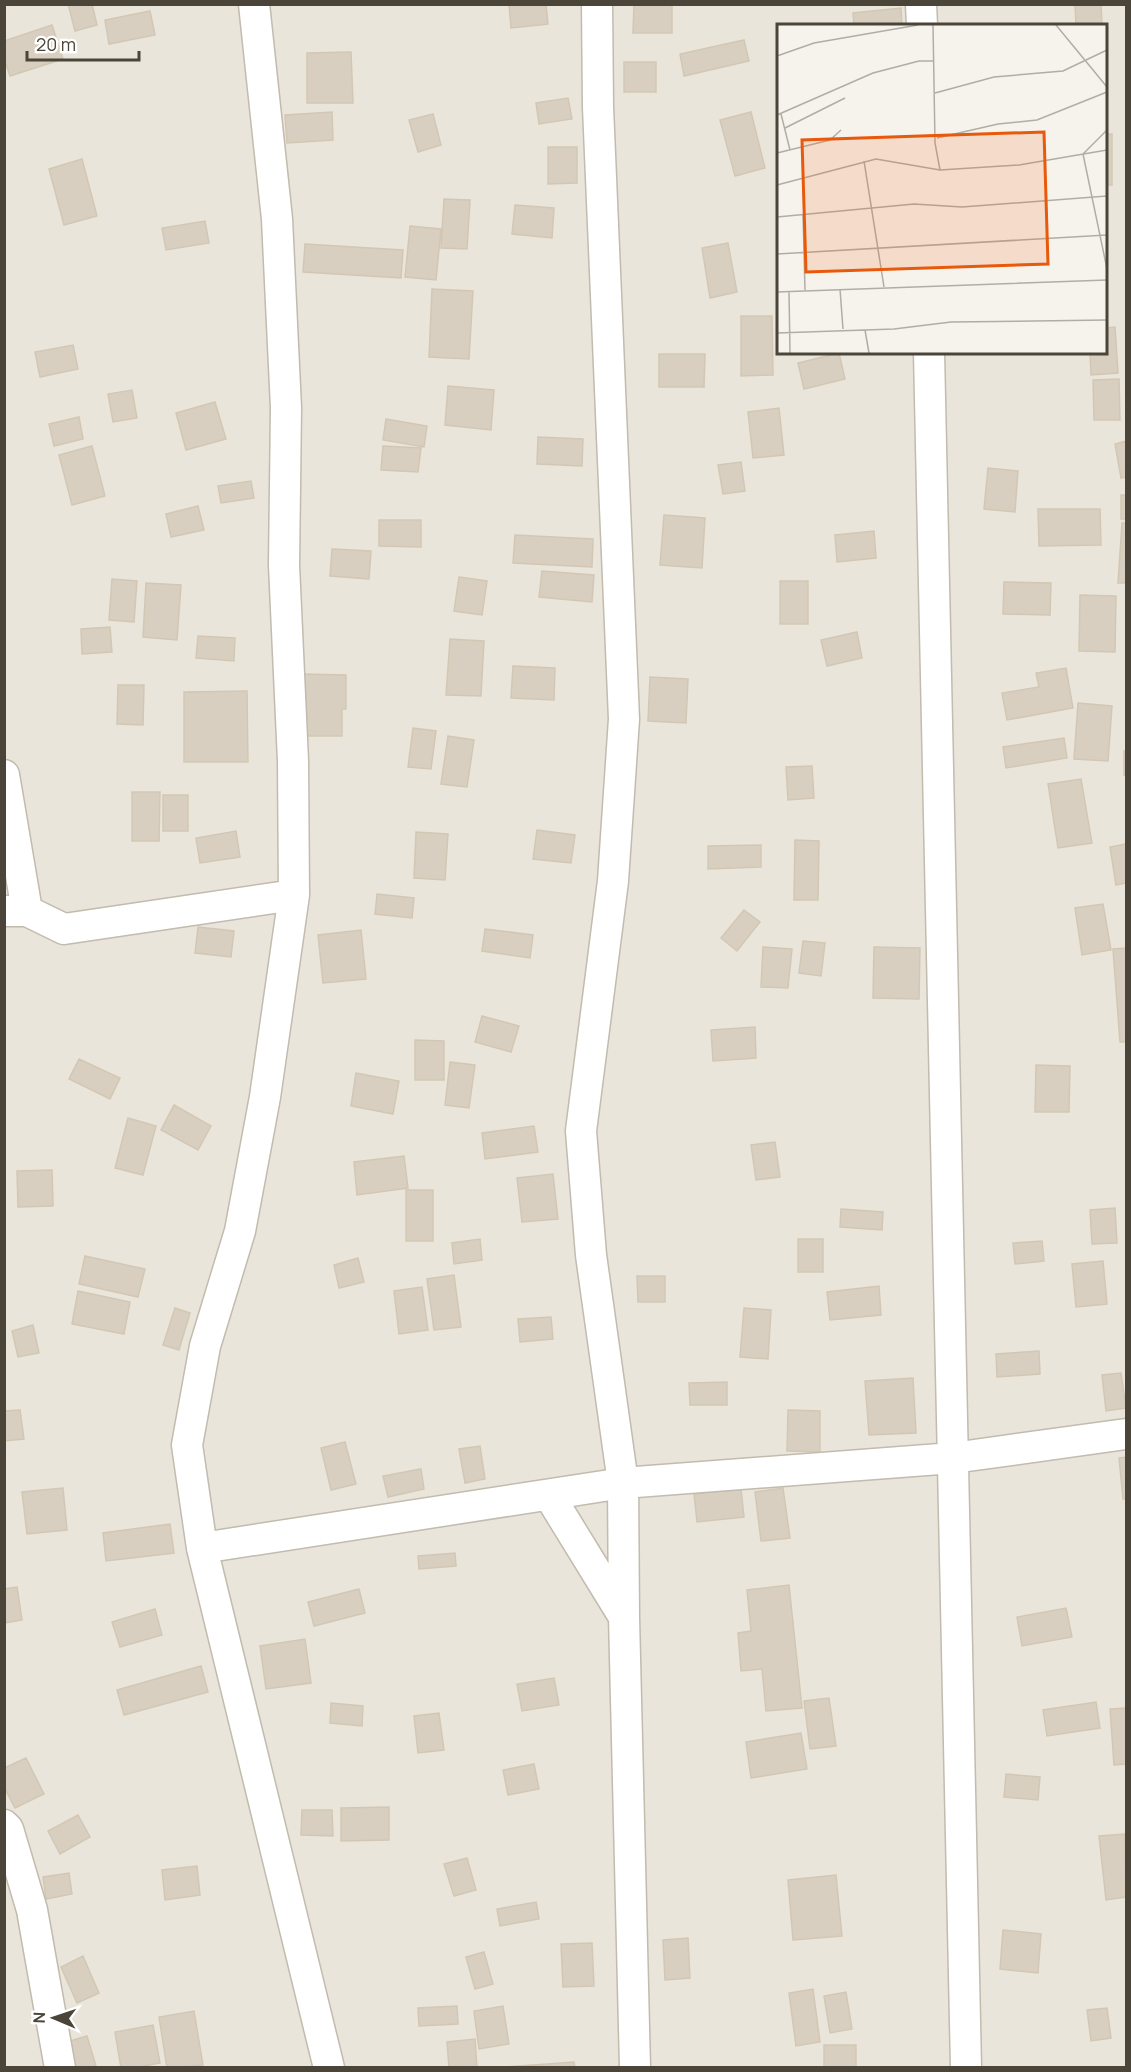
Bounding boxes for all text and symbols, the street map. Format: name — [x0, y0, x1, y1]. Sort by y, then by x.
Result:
scale bar — [27, 24, 140, 62]
inset map — [777, 24, 1107, 354]
text: 20 m — [36, 32, 76, 56]
north arrow — [24, 1988, 84, 2048]
text: N — [28, 2011, 50, 2024]

